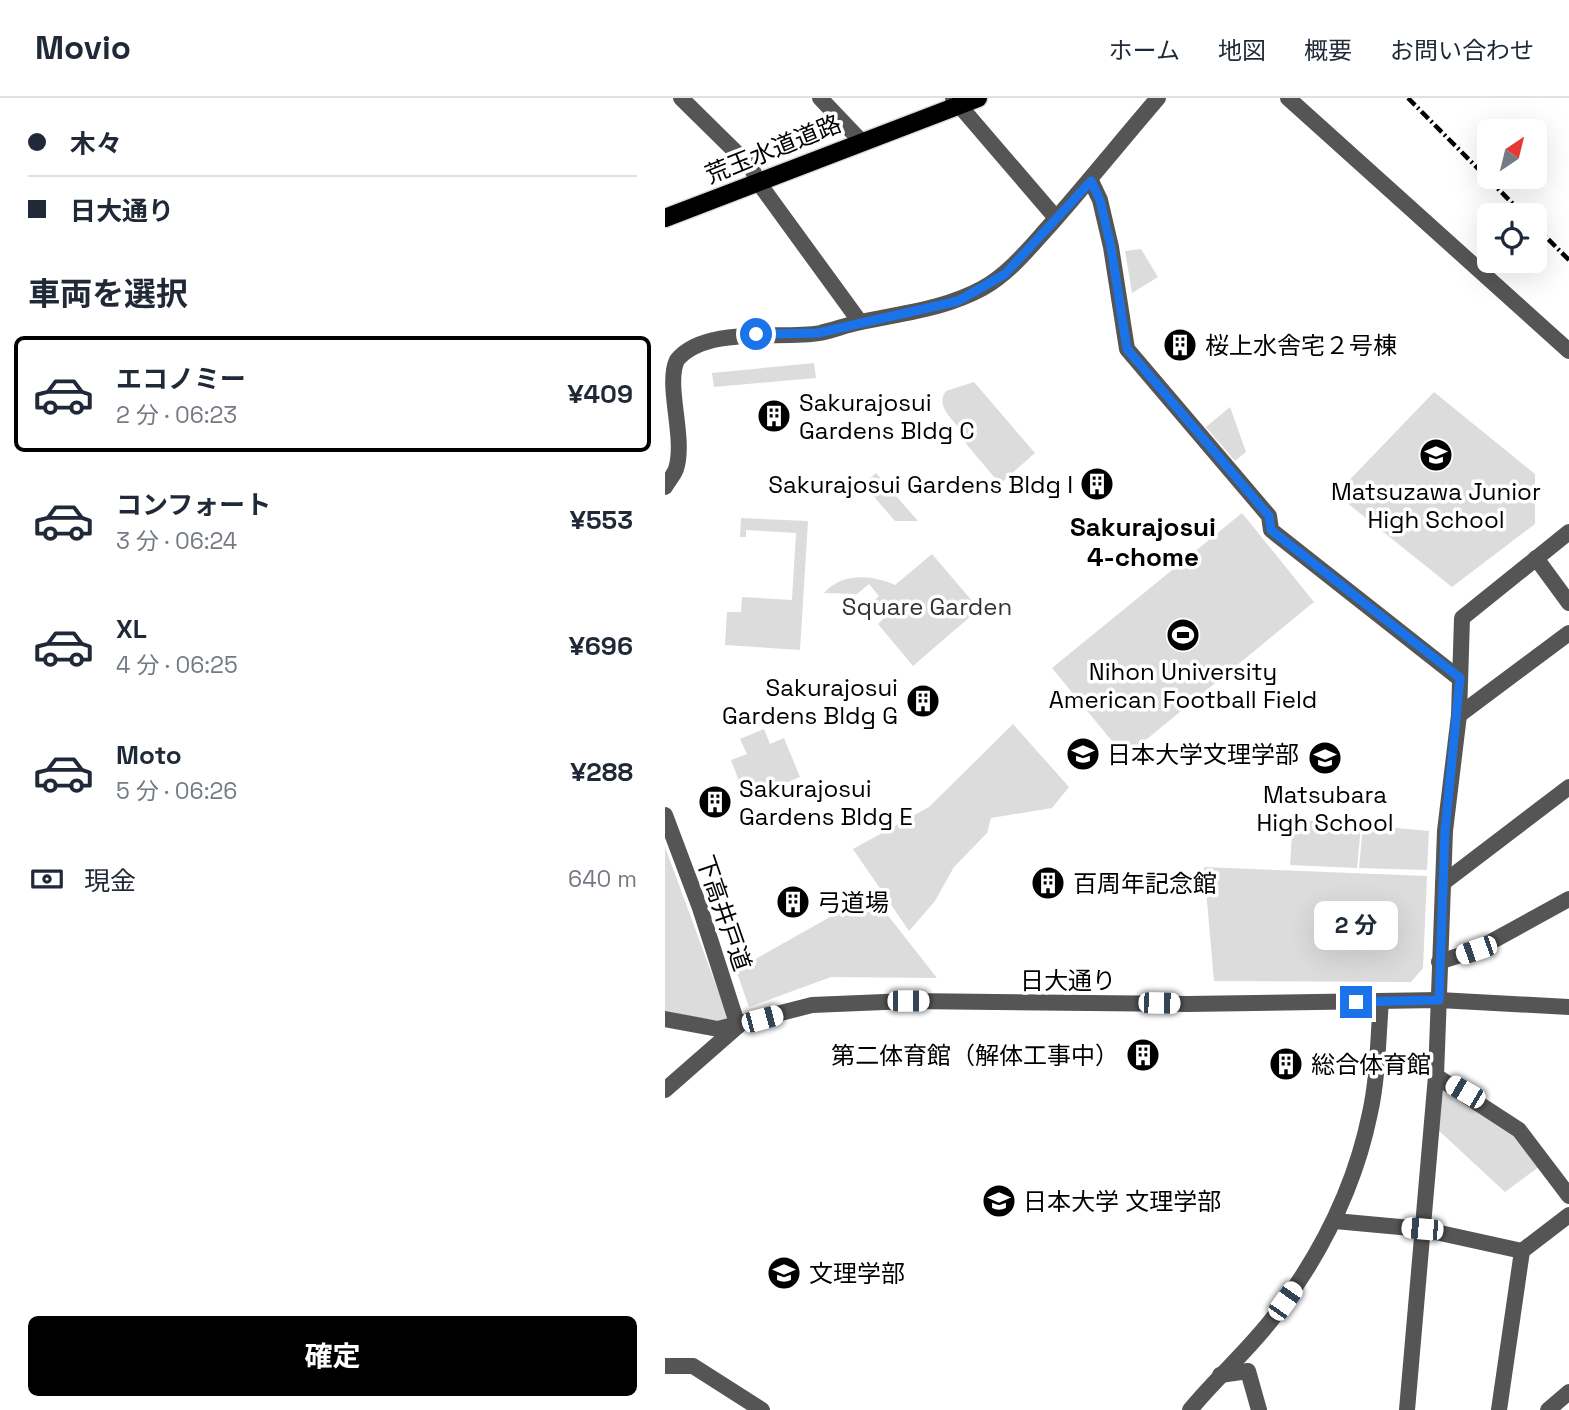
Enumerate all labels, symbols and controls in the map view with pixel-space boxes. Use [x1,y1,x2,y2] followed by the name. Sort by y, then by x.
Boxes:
[35,27,131,69] text: Movio
[1109,35,1180,66] text: ホーム
[1218,35,1266,66] text: 地図
[1304,35,1352,66] text: 概要
[1390,35,1534,66] text: お問い合わせ
[700,108,846,190] street label: 荒玉水道道路
[1477,119,1547,189] north arrow
[1477,119,1547,273] map controls
[70,127,122,161] text: 木々
[70,194,174,228] text: 日大通り
[1477,203,1547,273] button: locate
[28,274,188,314] text: 車両を選択
[740,318,772,350] route start
[1161,326,1199,364] building icon: 桜上水舎宅２号棟
[1205,330,1397,361] place label: 桜上水舎宅２号棟
[116,362,246,396] text: エコノミー
[32,363,95,426] icon: car
[567,377,633,411] text: ¥409
[799,387,975,446] place label: Sakurajosui Gardens Bldg C
[755,397,793,435] building icon: Sakurajosui Gardens Bldg C
[116,400,237,430] text: 2 分 · 06:23
[1417,436,1455,474] school or university icon: Matsuzawa Junior High School
[1078,465,1116,503] building icon: Sakurajosui Gardens Bldg I
[768,469,1073,500] place label: Sakurajosui Gardens Bldg I
[1331,476,1541,535] place label: Matsuzawa Junior High School
[116,488,271,522] text: コンフォート
[32,489,95,552] icon: car
[570,503,633,537] text: ¥553
[1070,510,1216,574] district label: Sakurajosui 4-chome
[116,526,237,556] text: 3 分 · 06:24
[842,591,1012,622] park label: Square Garden
[116,612,147,646] text: XL
[32,615,95,678] icon: car
[1164,616,1202,654] sports icon: Nihon University American Football Field
[569,629,633,663] text: ¥696
[116,650,238,680] text: 4 分 · 06:25
[1049,656,1317,715] place label: Nihon University American Football Field
[722,672,898,731] place label: Sakurajosui Gardens Bldg G
[904,682,942,720] building icon: Sakurajosui Gardens Bldg G
[1064,735,1102,773] school or university icon: 日本大学文理学部
[116,738,182,772] text: Moto
[1107,739,1299,770] place label: 日本大学文理学部
[1306,739,1344,777] school or university icon: Matsubara High School
[32,741,95,804] icon: car
[570,755,633,789] text: ¥288
[739,773,913,832] place label: Sakurajosui Gardens Bldg E
[116,776,237,806] text: 5 分 · 06:26
[1256,779,1394,838] place label: Matsubara High School
[696,783,734,821] building icon: Sakurajosui Gardens Bldg E
[690,851,758,975] street label: 下高井戸道
[28,860,66,898] icon: cash
[84,864,136,898] text: 現金
[568,864,637,894] text: 640 m
[1029,864,1067,902] building icon: 百周年記念館
[1073,868,1217,899] place label: 百周年記念館
[774,883,812,921] building icon: 弓道場
[817,887,889,918] place label: 弓道場
[1314,900,1398,950] callout: 2 分
[1335,910,1377,940] text: 2 分
[1453,933,1500,967] car
[1020,965,1116,996] street label: 日大通り
[1340,986,1372,1018] route end
[888,991,930,1012] car
[1138,992,1181,1014] car
[739,1003,786,1035] car
[1124,1036,1162,1074] building icon: 第二体育館（解体工事中）
[831,1040,1119,1071] place label: 第二体育館（解体工事中）
[1267,1045,1305,1083] building icon: 総合体育館
[1311,1049,1431,1080] place label: 総合体育館
[1442,1072,1489,1112] car
[980,1182,1018,1220] school or university icon: 日本大学 文理学部
[1023,1186,1221,1217] place label: 日本大学 文理学部
[1401,1217,1444,1241] car
[765,1254,803,1292] school or university icon: 文理学部
[809,1258,905,1289] place label: 文理学部
[1265,1278,1306,1324] car
[28,1316,637,1396] button: 確定

